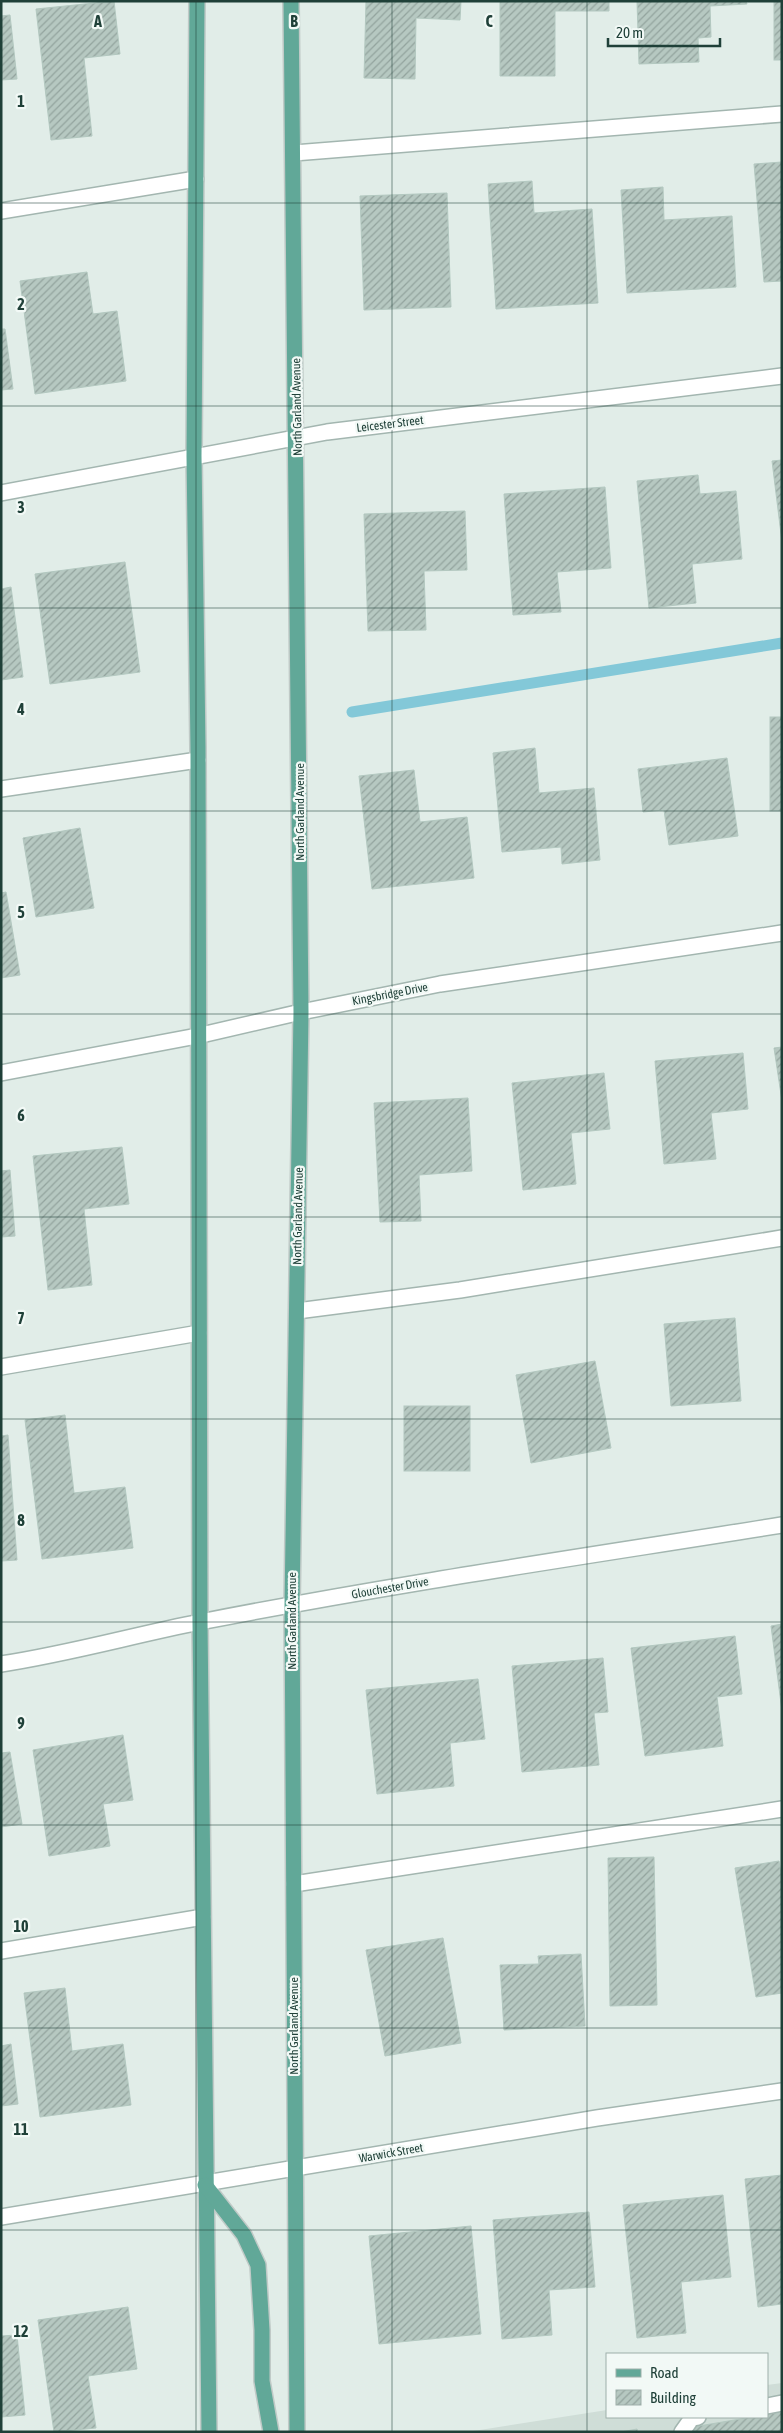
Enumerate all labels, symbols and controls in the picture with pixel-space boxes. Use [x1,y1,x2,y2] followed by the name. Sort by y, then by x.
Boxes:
[93,12,102,30] text: A
[290,12,298,30] text: B
[485,12,493,30] text: C
[608,15,720,47] scale bar
[616,24,643,41] text: 20 m
[17,92,25,110] text: 1
[17,295,25,313] text: 2
[289,358,305,456] street label: North Garland Avenue
[356,413,425,435] street label: Leicester Street
[17,498,25,516] text: 3
[16,700,25,718] text: 4
[293,763,307,861] street label: North Garland Avenue
[17,903,25,921] text: 5
[351,980,429,1008] street label: Kingsbridge Drive
[17,1106,25,1124] text: 6
[290,1167,306,1265] street label: North Garland Avenue
[17,1309,25,1327] text: 7
[17,1511,25,1529] text: 8
[285,1572,299,1670] street label: North Garland Avenue
[350,1574,430,1602] street label: Glouchester Drive
[17,1714,25,1732] text: 9
[13,1917,29,1935] text: 10
[287,1977,301,2075] street label: North Garland Avenue
[13,2120,29,2138] text: 11
[358,2140,425,2166] street label: Warwick Street
[13,2322,29,2340] text: 12
[606,2353,768,2418] legend
[650,2364,679,2381] text: Road
[650,2389,696,2406] text: Building

